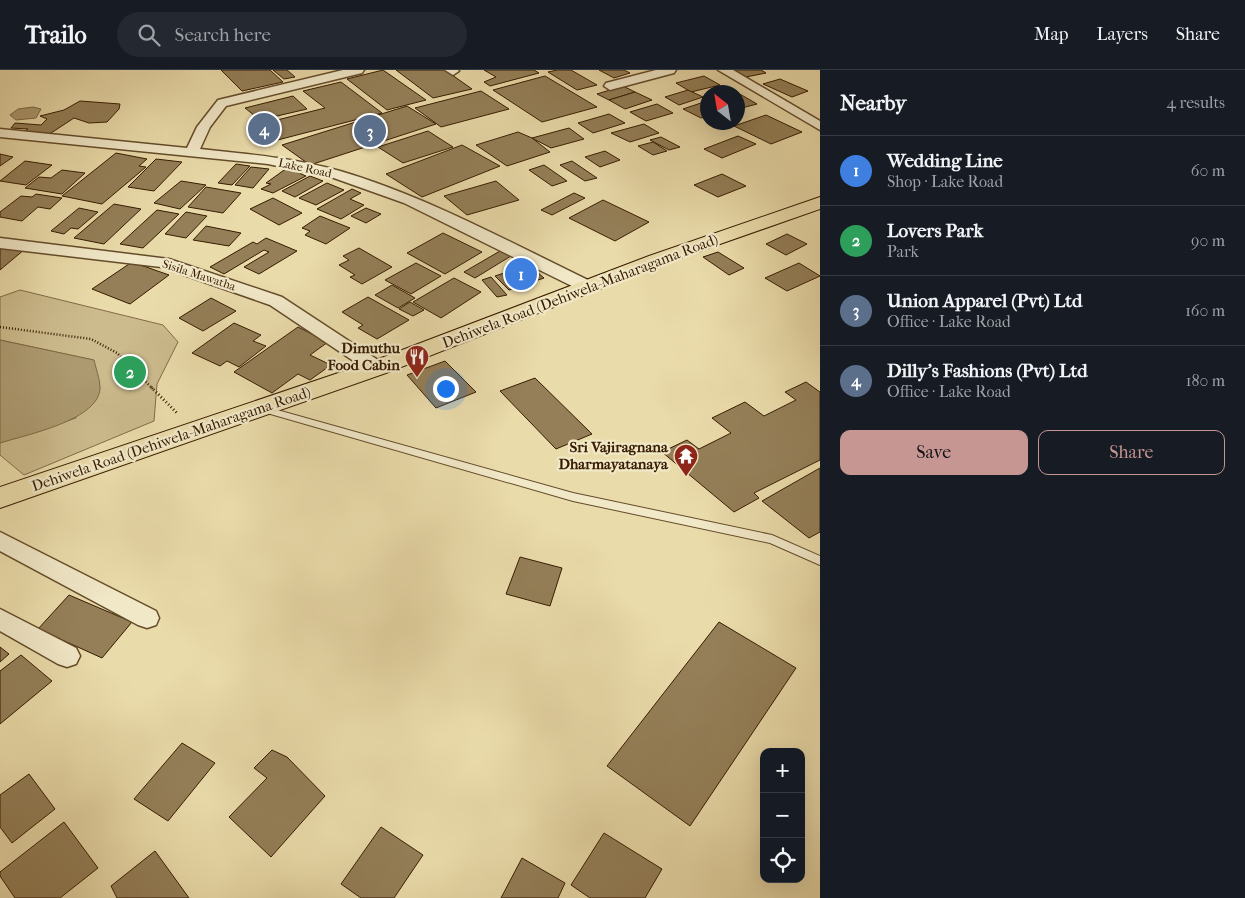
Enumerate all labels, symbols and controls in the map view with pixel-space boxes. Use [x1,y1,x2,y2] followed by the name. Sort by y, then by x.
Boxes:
[117,12,467,57] search box
[25,21,87,49] text: Trailo
[135,21,163,49] icon: search
[175,24,271,46] text: Search here
[1034,24,1068,45] text: Map
[1096,24,1148,45] text: Layers
[1176,24,1220,45] text: Share
[700,85,745,130] north arrow
[840,91,906,115] text: Nearby
[1167,93,1225,112] text: 4 results
[248,110,280,148] pin: 4
[354,112,386,150] pin: 3
[887,150,1003,172] text: Wedding Line
[277,156,333,181] street label: Lake Road
[853,161,859,180] text: 1
[1191,161,1225,180] text: 60 m
[887,172,1003,191] text: Shop · Lake Road
[887,220,983,242] text: Lovers Park
[440,230,720,352] street label: Dehiwela Road (Dehiwela-Maharagama Road)
[852,231,860,250] text: 2
[1191,231,1225,250] text: 90 m
[887,242,919,261] text: Park
[505,255,537,293] pin: 1
[161,257,238,294] street label: Sisila Mawatha
[887,290,1082,312] text: Union Apparel (Pvt) Ltd
[853,301,859,320] text: 3
[1185,301,1225,320] text: 160 m
[887,312,1011,331] text: Office · Lake Road
[326,339,400,374] place label: Dimuthu Food Cabin
[404,344,430,378] restaurant icon: Dimuthu Food Cabin
[114,353,146,391] pin: 2
[887,360,1088,382] text: Dilly's Fashions (Pvt) Ltd
[851,371,861,390] text: 4
[1186,371,1225,390] text: 180 m
[433,376,459,402] your location
[887,382,1011,401] text: Office · Lake Road
[29,383,313,495] street label: Dehiwela Road (Dehiwela-Maharagama Road)
[840,430,1028,475] button: Save
[1038,430,1225,475] button: Share
[558,438,669,473] place label: Sri Vajiragnana Dharmayatanaya
[673,443,699,477] temple icon: Sri Vajiragnana Dharmayatanaya
[760,748,805,883] map controls
[760,748,805,793] button: +
[760,793,805,838] button: −
[760,838,805,883] button: locate

